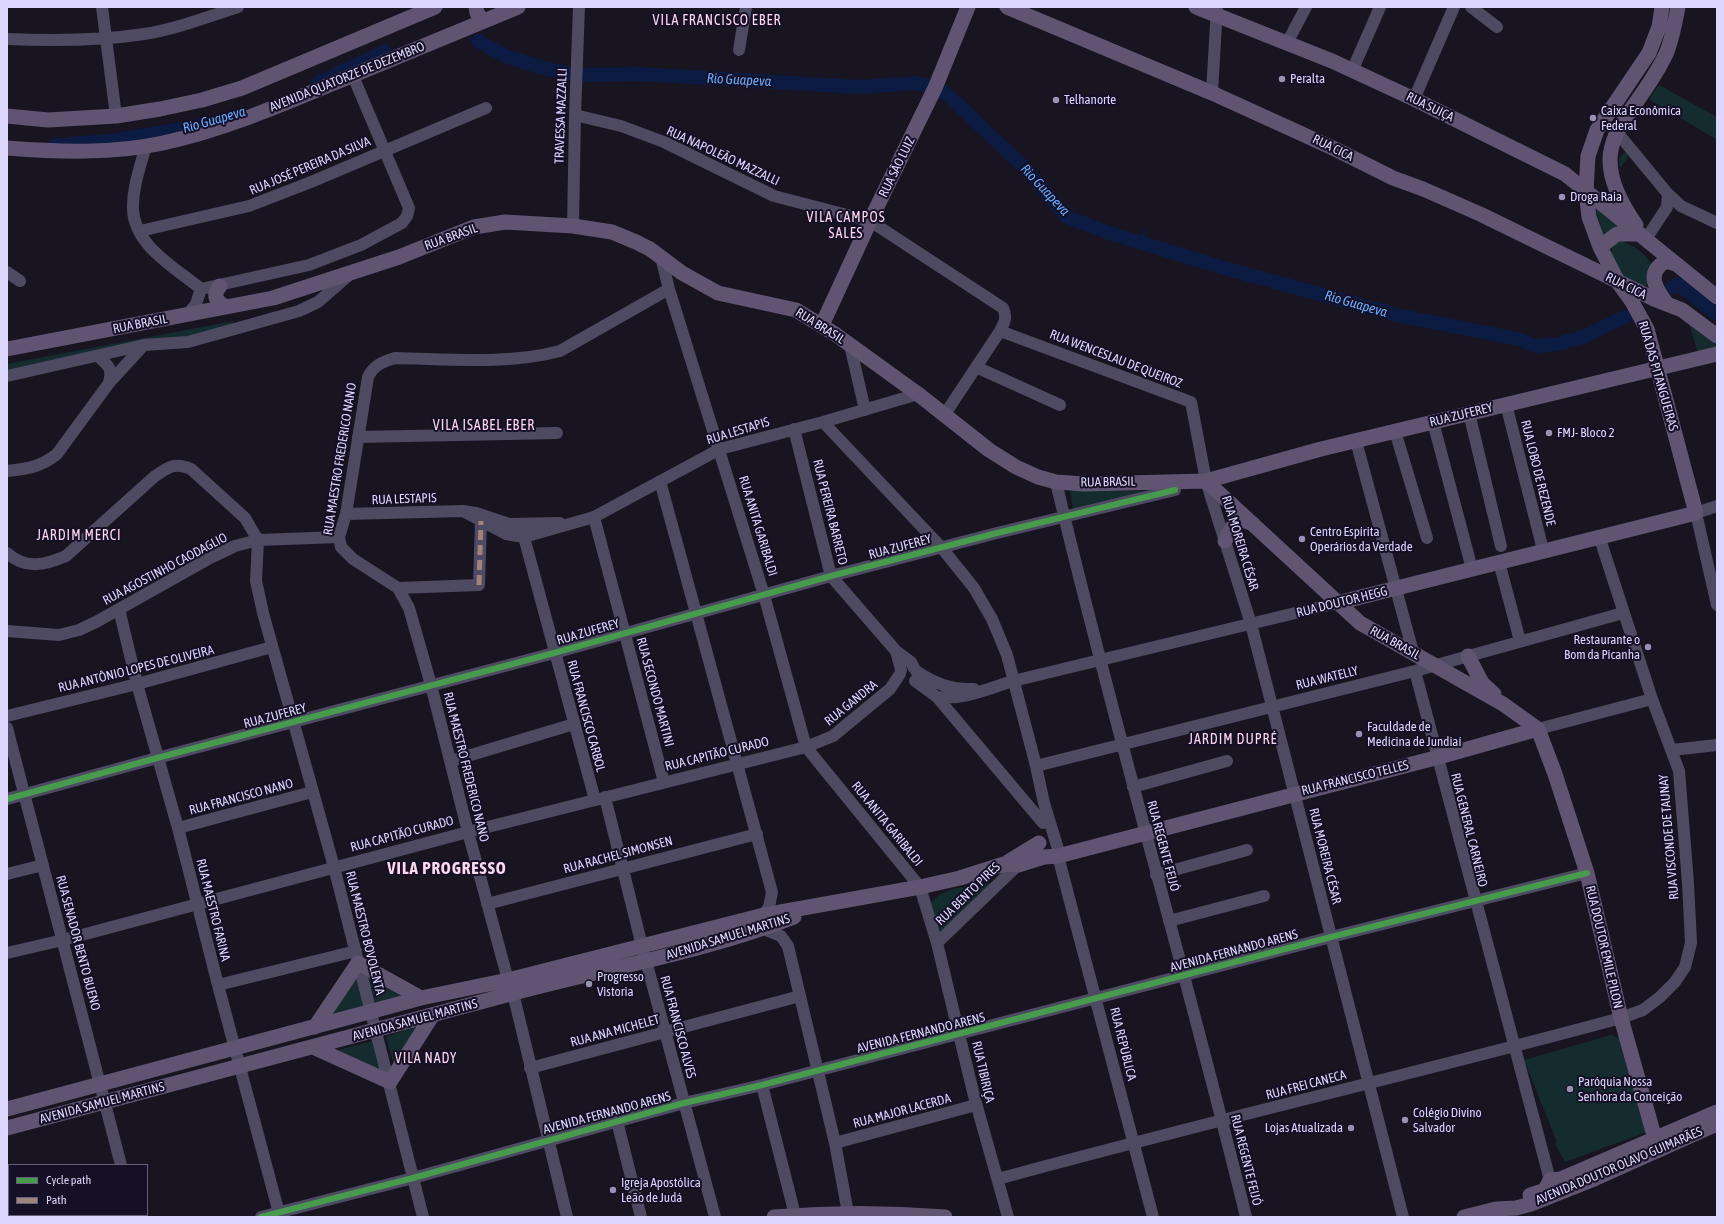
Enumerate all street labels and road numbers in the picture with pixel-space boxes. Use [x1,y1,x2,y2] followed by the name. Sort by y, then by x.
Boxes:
[267,39,427,115] street label: AVENIDA QUATORZE DE DEZEMBRO
[552,68,570,164] street label: TRAVESSA MAZZALLI
[1404,89,1456,125] street label: RUA SUIÇA
[664,123,782,189] street label: RUA NAPOLEÃO MAZZALLI
[1310,131,1356,165] street label: RUA CICA
[247,133,373,199] street label: RUA JOSÉ PEREIRA DA SILVA
[876,134,918,200] street label: RUA SÃO LUIZ
[422,220,480,254] street label: RUA BRASIL
[1603,269,1649,303] street label: RUA CICA
[792,305,848,347] street label: RUA BRASIL
[111,311,169,337] street label: RUA BRASIL
[1635,319,1681,433] street label: RUA DAS PITANGUEIRAS
[1047,326,1185,392] street label: RUA WENCESLAU DE QUEIROZ
[320,382,360,536] street label: RUA MAESTRO FREDERICO NANO
[1428,400,1494,430] street label: RUA ZUFEREY
[705,414,771,448] street label: RUA LESTAPIS
[1517,418,1559,528] street label: RUA LOBO DE REZENDE
[809,458,851,566] street label: RUA PEREIRA BARRETO
[735,474,781,578] street label: RUA ANITA GARIBALDI
[1080,474,1136,490] street label: RUA BRASIL
[371,490,437,508] street label: RUA LESTAPIS
[1218,494,1262,592] street label: RUA MOREIRA CÉSAR
[100,530,230,608] street label: RUA AGOSTINHO CAODAGLIO
[867,531,933,563] street label: RUA ZUFEREY
[1295,583,1389,621] street label: RUA DOUTOR HEGG
[555,616,621,648] street label: RUA ZUFEREY
[1367,623,1423,663] street label: RUA BRASIL
[633,636,677,748] street label: RUA SECONDO MARTINI
[57,642,215,696] street label: RUA ANTÔNIO LOPES DE OLIVEIRA
[564,658,608,774] street label: RUA FRANCISCO CARBOL
[1294,663,1360,693] street label: RUA WATELLY
[821,677,881,729] street label: RUA GANDRA
[440,690,492,844] street label: RUA MAESTRO FREDERICO NANO
[242,700,308,732] street label: RUA ZUFEREY
[663,734,771,774] street label: RUA CAPITÃO CURADO
[1300,757,1410,799] street label: RUA FRANCISCO TELLES
[1447,771,1491,889] street label: RUA GENERAL CARNEIRO
[1656,774,1682,900] street label: RUA VISCONDE DE TAUNAY
[187,776,295,818] street label: RUA FRANCISCO NANO
[848,779,926,869] street label: RUA ANITA GARIBALDI
[1143,799,1183,893] street label: RUA REGENTE FEIJÓ
[1306,806,1344,906] street label: RUA MOREIRA CÉSAR
[349,813,455,855] street label: RUA CAPITÃO CURADO
[562,833,674,877] street label: RUA RACHEL SIMONSEN
[193,857,233,963] street label: RUA MAESTRO FARINA
[932,859,1004,929] street label: RUA BENTO PIRES
[342,869,388,997] street label: RUA MAESTRO BOVOLENTA
[52,874,104,1012] street label: RUA SENADOR BENTO BUENO
[1582,884,1626,1010] street label: RUA DOUTOR EMILE PILON
[664,911,792,963] street label: AVENIDA SAMUEL MARTINS
[1168,926,1300,976] street label: AVENIDA FERNANDO ARENS
[657,974,699,1080] street label: RUA FRANCISCO ALVES
[351,996,479,1044] street label: AVENIDA SAMUEL MARTINS
[1106,1006,1140,1082] street label: RUA REPÚBLICA
[855,1010,987,1056] street label: AVENIDA FERNANDO ARENS
[569,1012,661,1050] street label: RUA ANA MICHELET
[968,1040,998,1104] street label: RUA TIBIRIÇA
[1264,1067,1348,1103] street label: RUA FREI CANECA
[38,1079,166,1127] street label: AVENIDA SAMUEL MARTINS
[541,1088,673,1138] street label: AVENIDA FERNANDO ARENS
[852,1090,952,1132] street label: RUA MAJOR LACERDA
[1227,1113,1265,1207] street label: RUA REGENTE FEIJÓ
[1533,1124,1705,1208] street label: AVENIDA DOUTOR OLAVO GUIMARÃES

